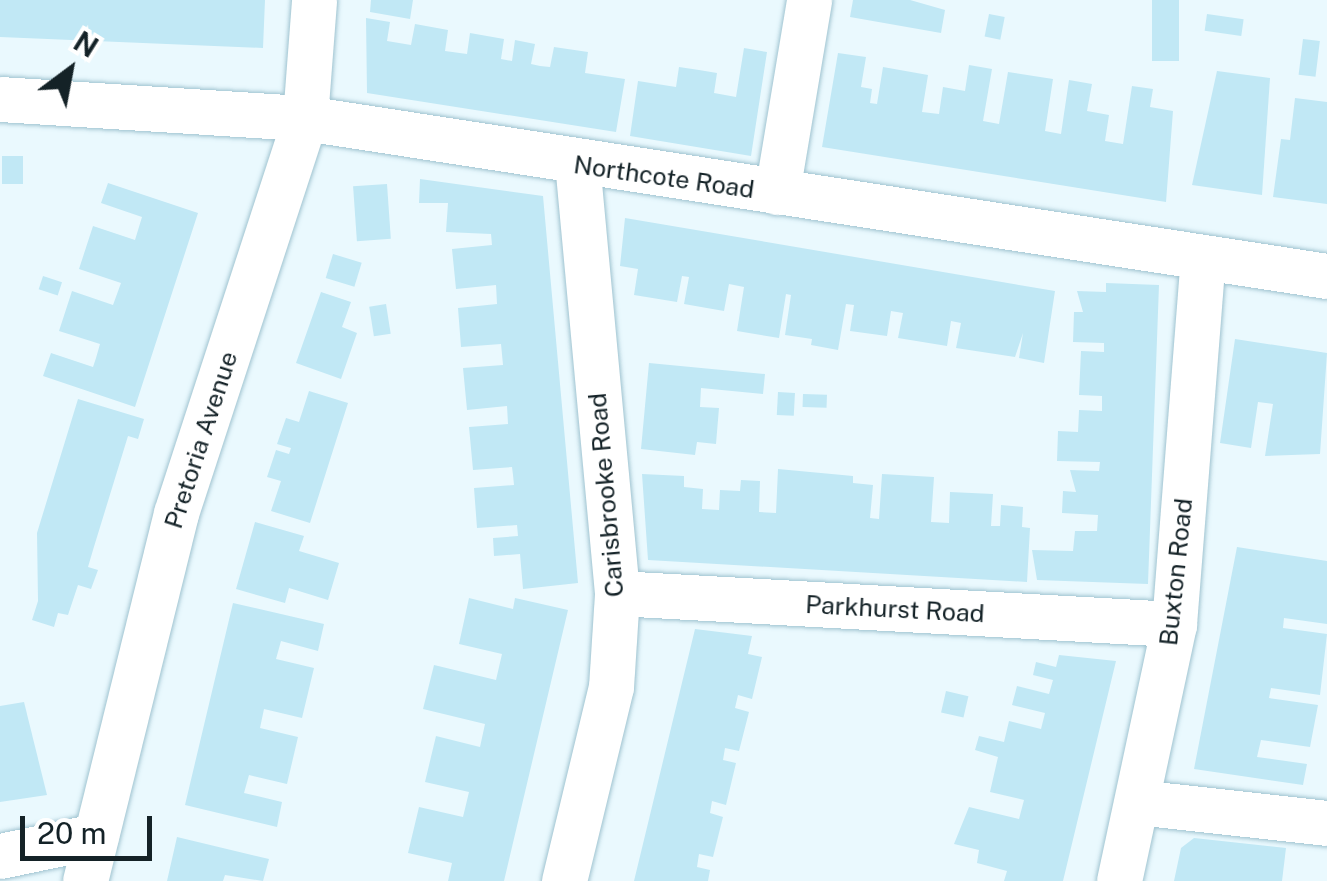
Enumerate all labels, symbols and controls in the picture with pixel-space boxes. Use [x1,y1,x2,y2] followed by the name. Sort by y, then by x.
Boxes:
[20,20,120,120] north arrow
[68,24,104,64] text: N
[572,149,756,205] street label: Northcote Road
[158,348,244,532] street label: Pretoria Avenue
[582,392,630,598] street label: Carisbrooke Road
[1153,497,1199,647] street label: Buxton Road
[805,589,985,629] street label: Parkhurst Road
[25,796,158,858] scale bar
[37,815,106,851] text: 20 m

